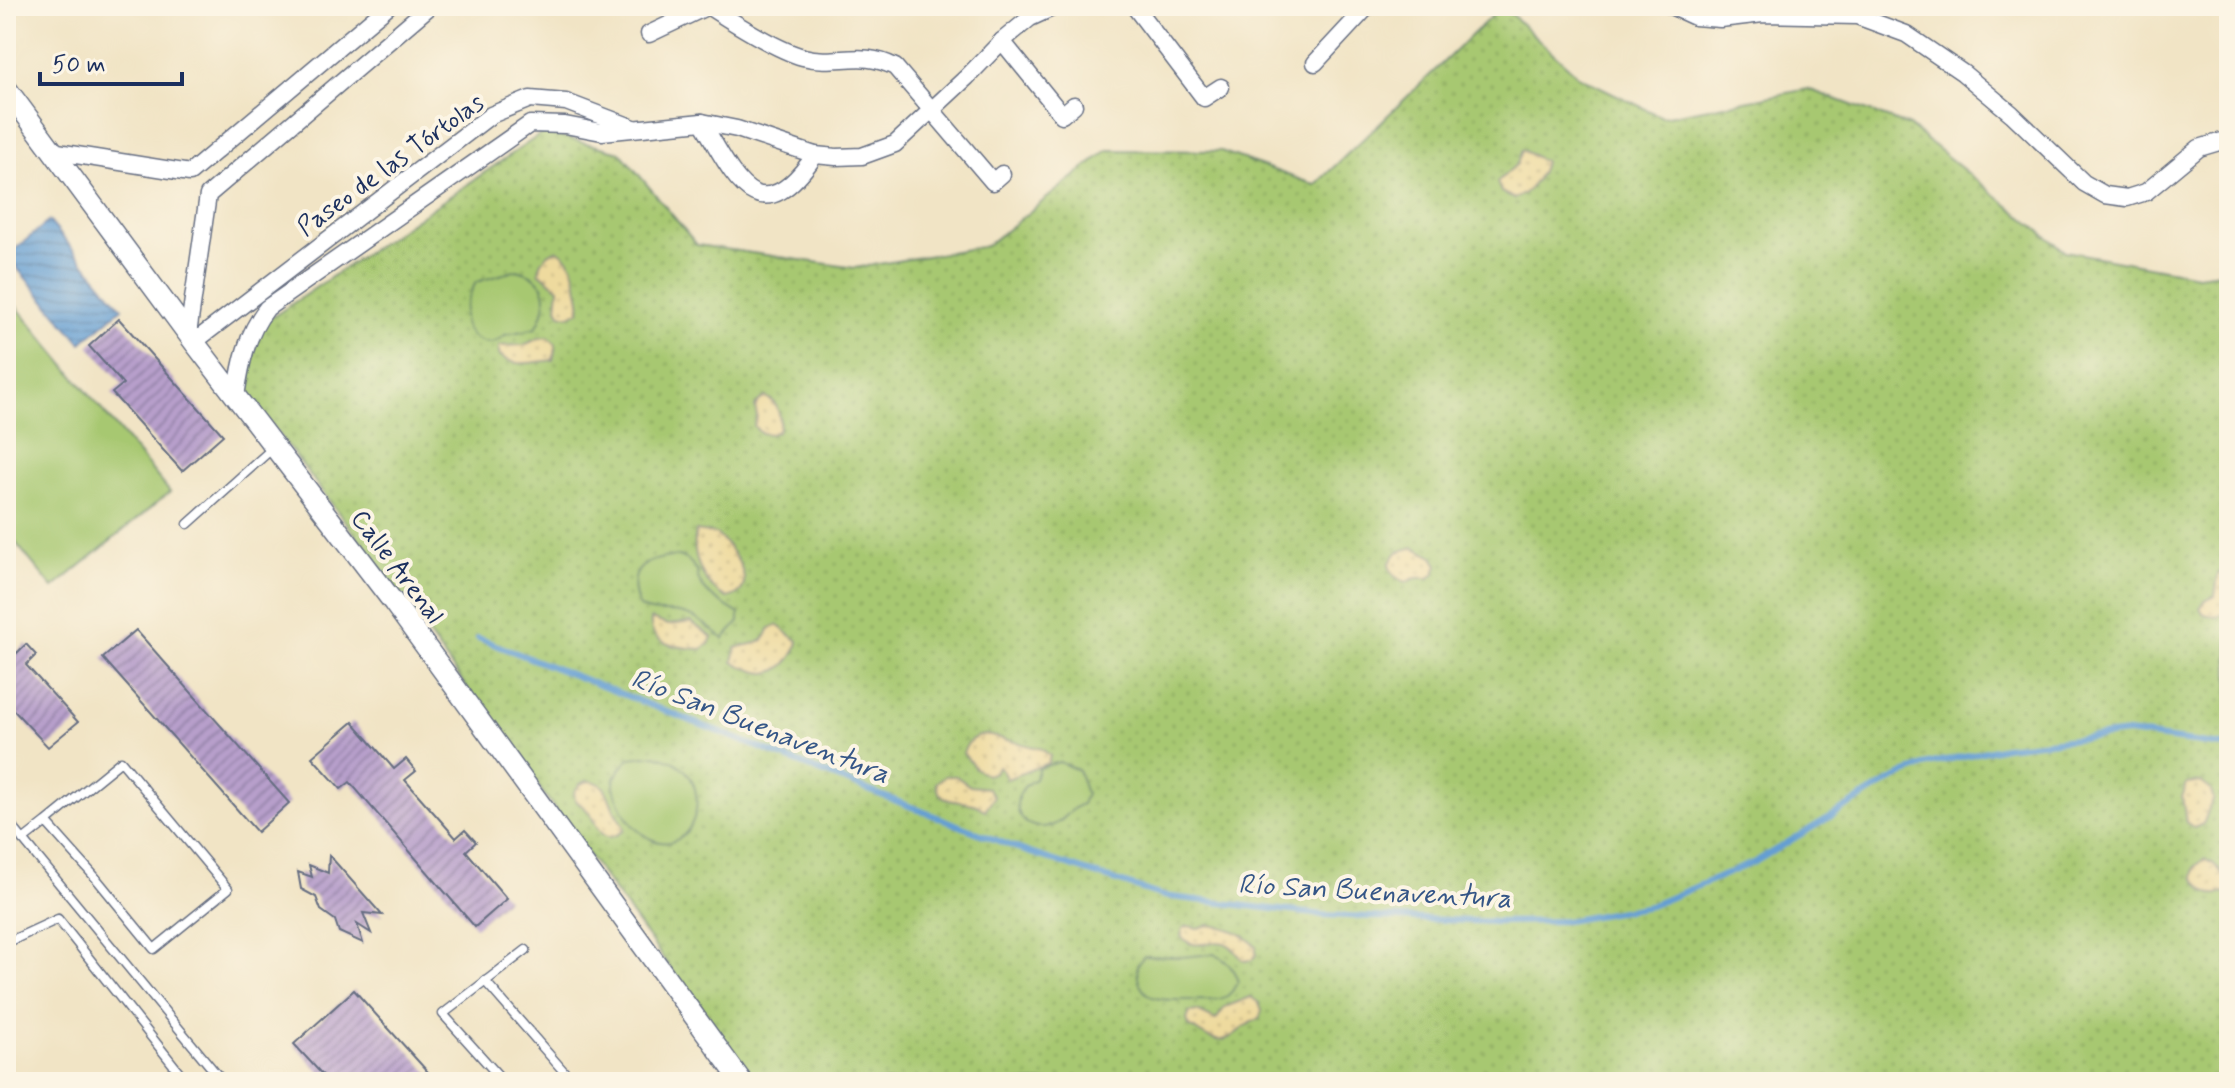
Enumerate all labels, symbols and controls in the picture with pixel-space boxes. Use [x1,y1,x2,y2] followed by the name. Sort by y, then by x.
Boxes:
[40,36,182,86] scale bar
[52,50,106,81] text: 50 m
[291,86,491,245] street label: Paseo de las Tórtolas
[342,503,450,631] street label: Calle Arenal
[626,661,895,794] water label: Río San Buenaventura
[1237,867,1513,918] water label: Río San Buenaventura

